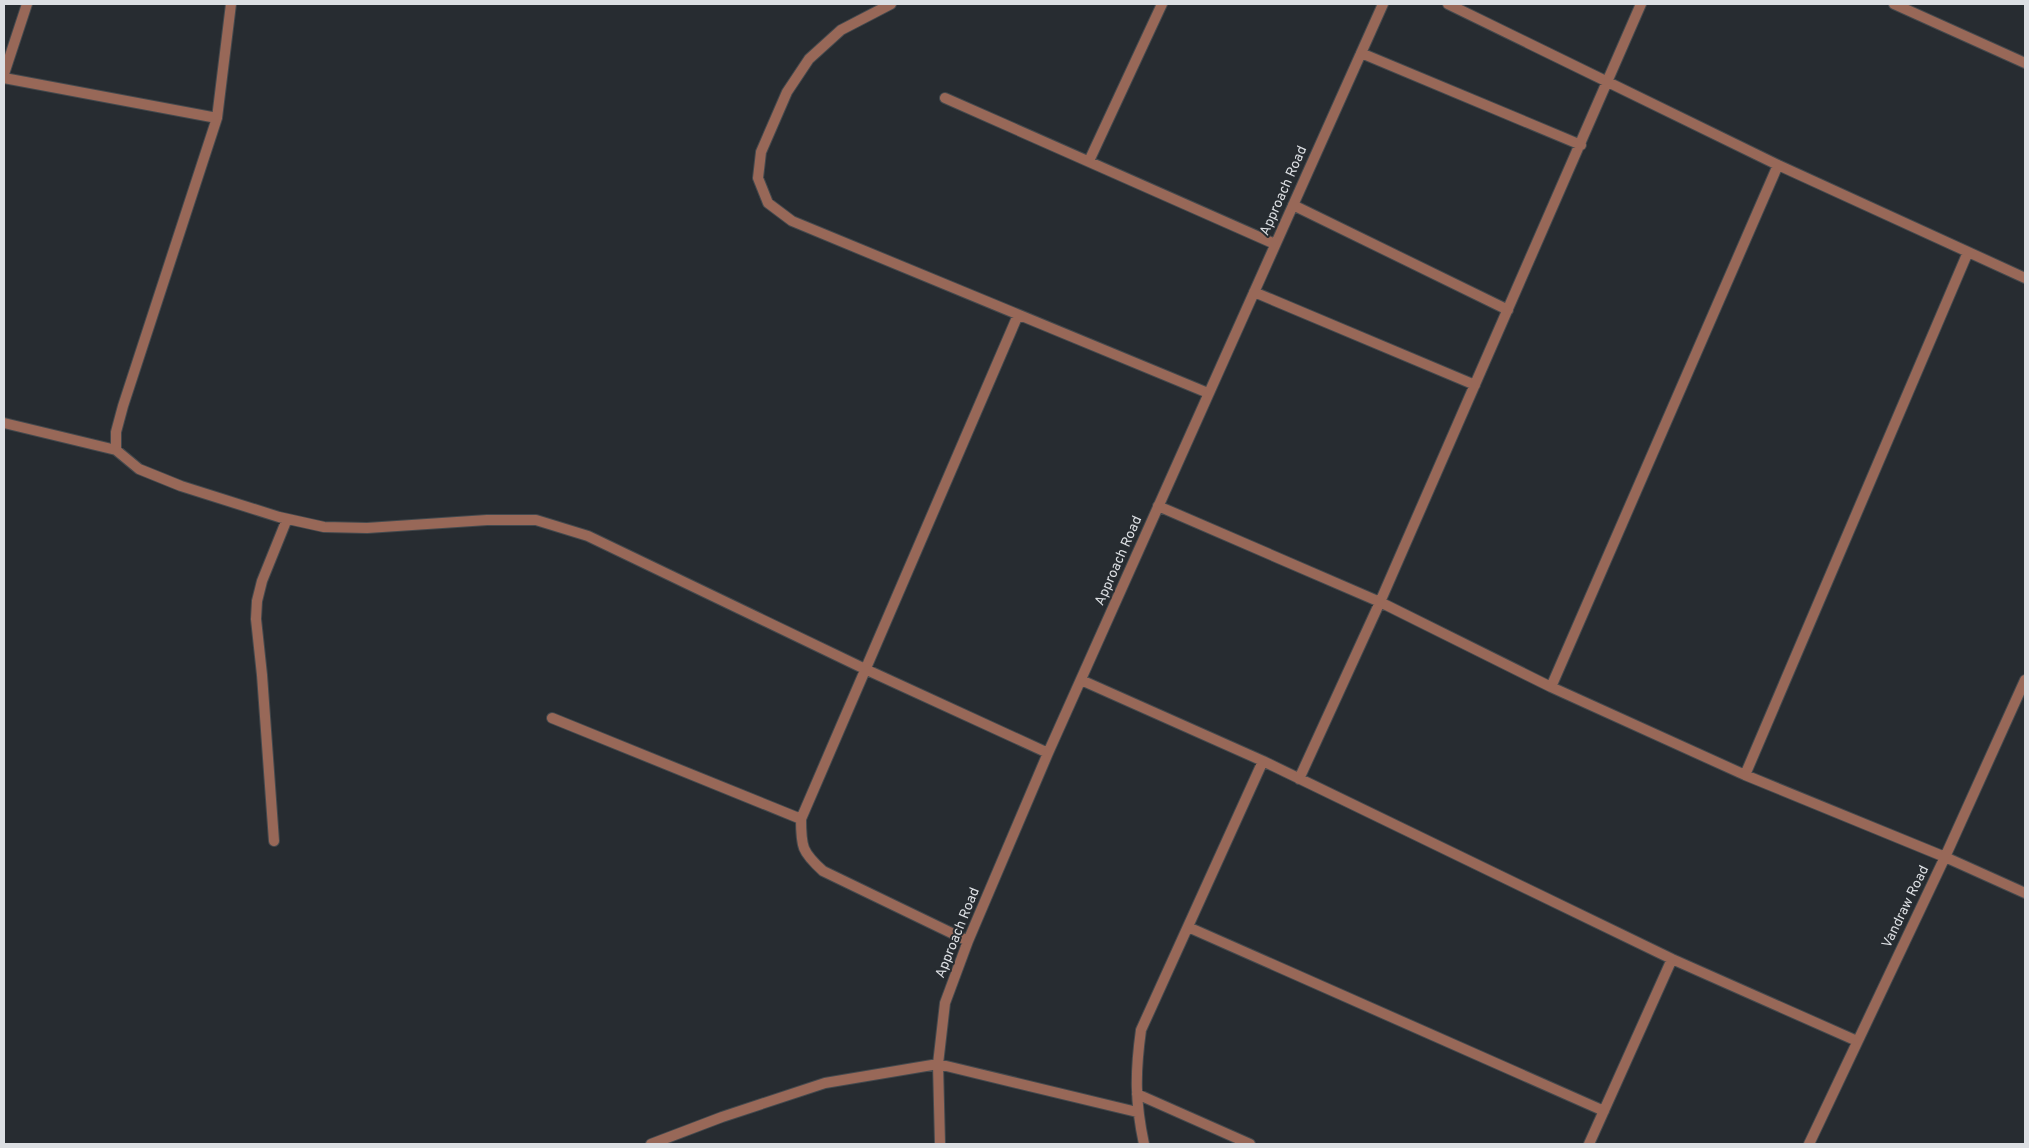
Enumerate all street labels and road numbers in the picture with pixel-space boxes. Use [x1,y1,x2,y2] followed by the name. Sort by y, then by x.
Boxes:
[1257,143,1311,239] street label: Approach Road
[1092,513,1146,609] street label: Approach Road
[1879,863,1933,951] street label: Vandraw Road
[932,885,984,981] street label: Approach Road

